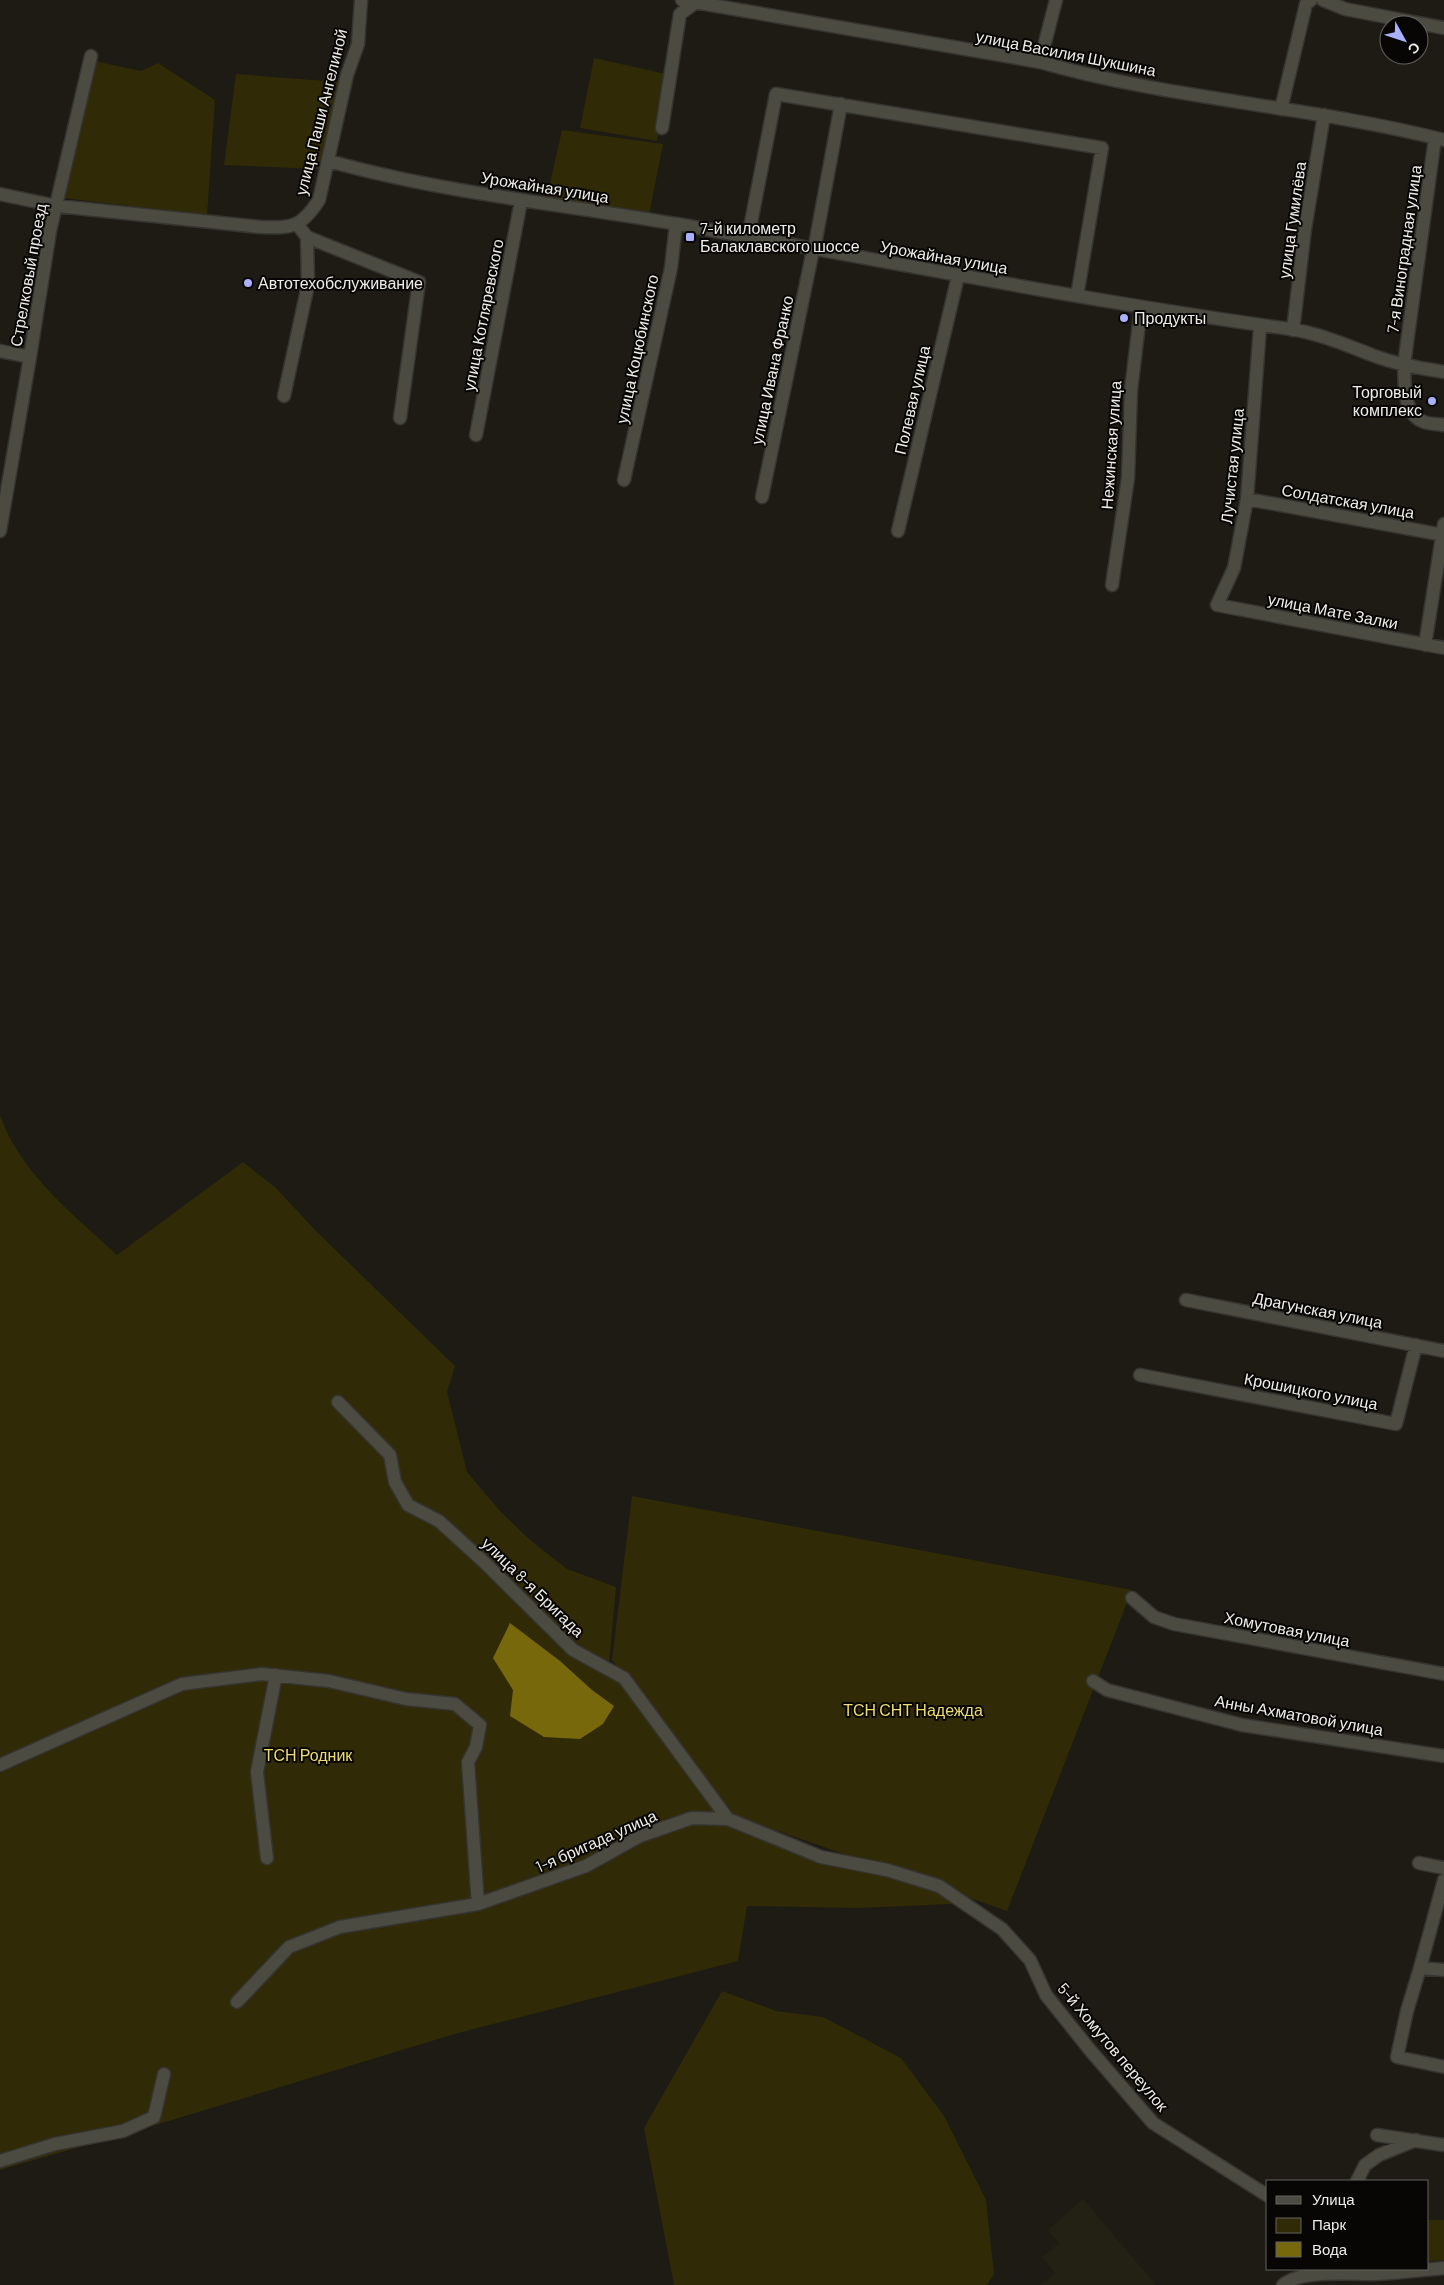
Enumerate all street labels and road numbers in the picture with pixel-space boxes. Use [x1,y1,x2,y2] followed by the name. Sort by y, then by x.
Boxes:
[974,26,1158,79] street label: улица Василия Шукшина
[291,27,350,197] street label: улица Паши Ангелиной
[1274,160,1309,280] street label: улица Гумилёва
[1382,164,1425,334] street label: 7-я Виноградная улица
[480,167,610,206] street label: Урожайная улица
[6,201,50,348] street label: Стрелковый проезд
[879,236,1009,277] street label: Урожайная улица
[458,237,507,393] street label: улица Котляревского
[611,273,662,425] street label: улица Коцюбинского
[746,294,797,446] street label: улица Ивана Франко
[890,343,933,456] street label: Полевая улица
[1097,380,1124,510] street label: Нежинская улица
[1216,407,1247,525] street label: Лучистая улица
[1280,479,1416,522] street label: Солдатская улица
[1266,589,1400,632] street label: улица Мате Залки
[1252,1288,1385,1331] street label: Драгунская улица
[1243,1368,1380,1413] street label: Крошицкого улица
[478,1533,588,1640] street label: улица 8-я Бригада
[1223,1607,1352,1650] street label: Хомутовая улица
[1213,1690,1385,1739] street label: Анны Ахматовой улица
[532,1805,659,1876] street label: 1-я бригада улица
[1054,1979,1173,2115] street label: 5-й Хомутов переулок

